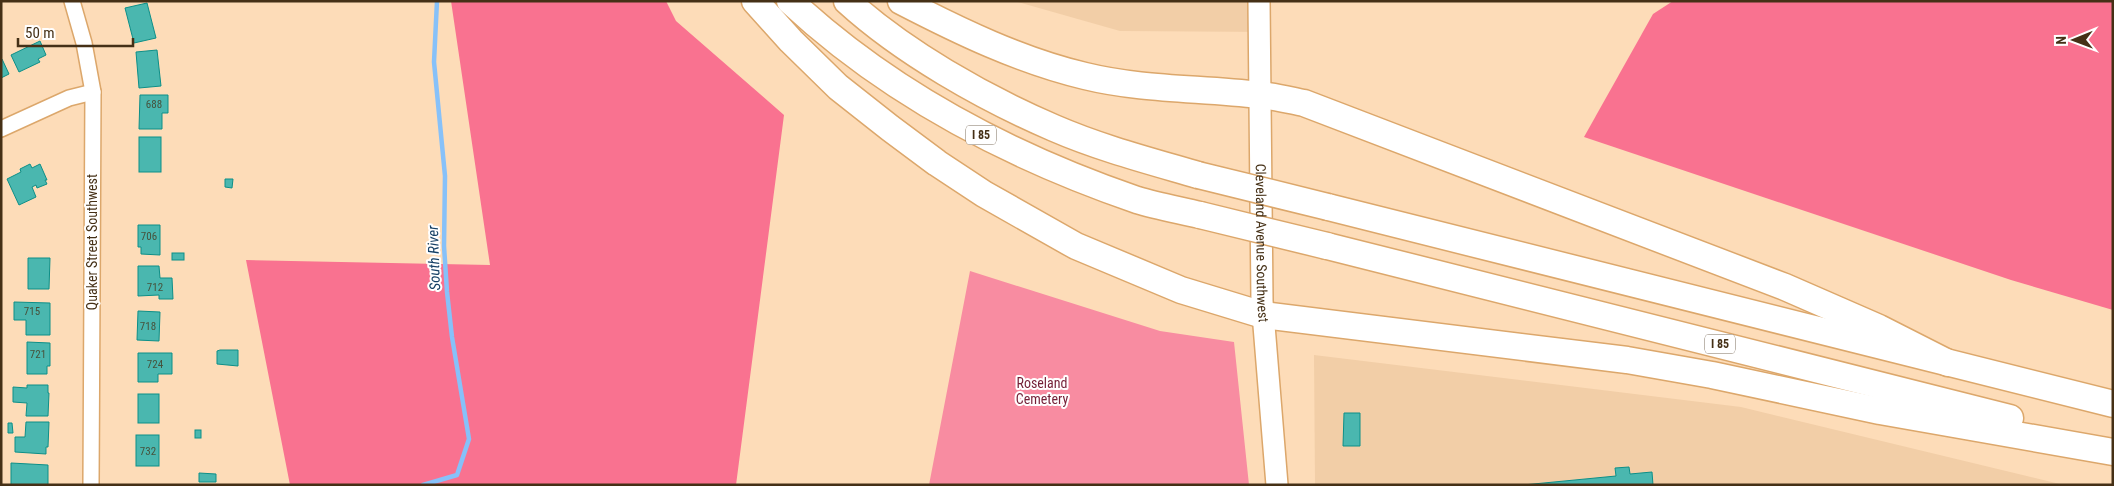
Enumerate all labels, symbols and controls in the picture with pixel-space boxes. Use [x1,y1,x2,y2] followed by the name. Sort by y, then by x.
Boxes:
[18,15,132,47] scale bar
[2049,15,2099,65] north arrow
[25,24,55,42] text: 50 m
[2053,36,2069,45] text: N
[146,98,162,111] house number: 688
[966,126,996,144] road number: I 85
[1253,164,1272,323] street label: Cleveland Avenue Southwest
[84,174,100,310] street label: Quaker Street Southwest
[424,225,444,291] water label: South River
[141,230,157,243] house number: 706
[147,281,163,294] house number: 712
[24,305,40,318] house number: 715
[140,320,156,333] house number: 718
[1705,334,1735,354] road number: I 85
[30,348,46,361] house number: 721
[147,358,164,371] house number: 724
[1016,375,1068,407] park label: Roseland Cemetery
[140,445,156,458] house number: 732

